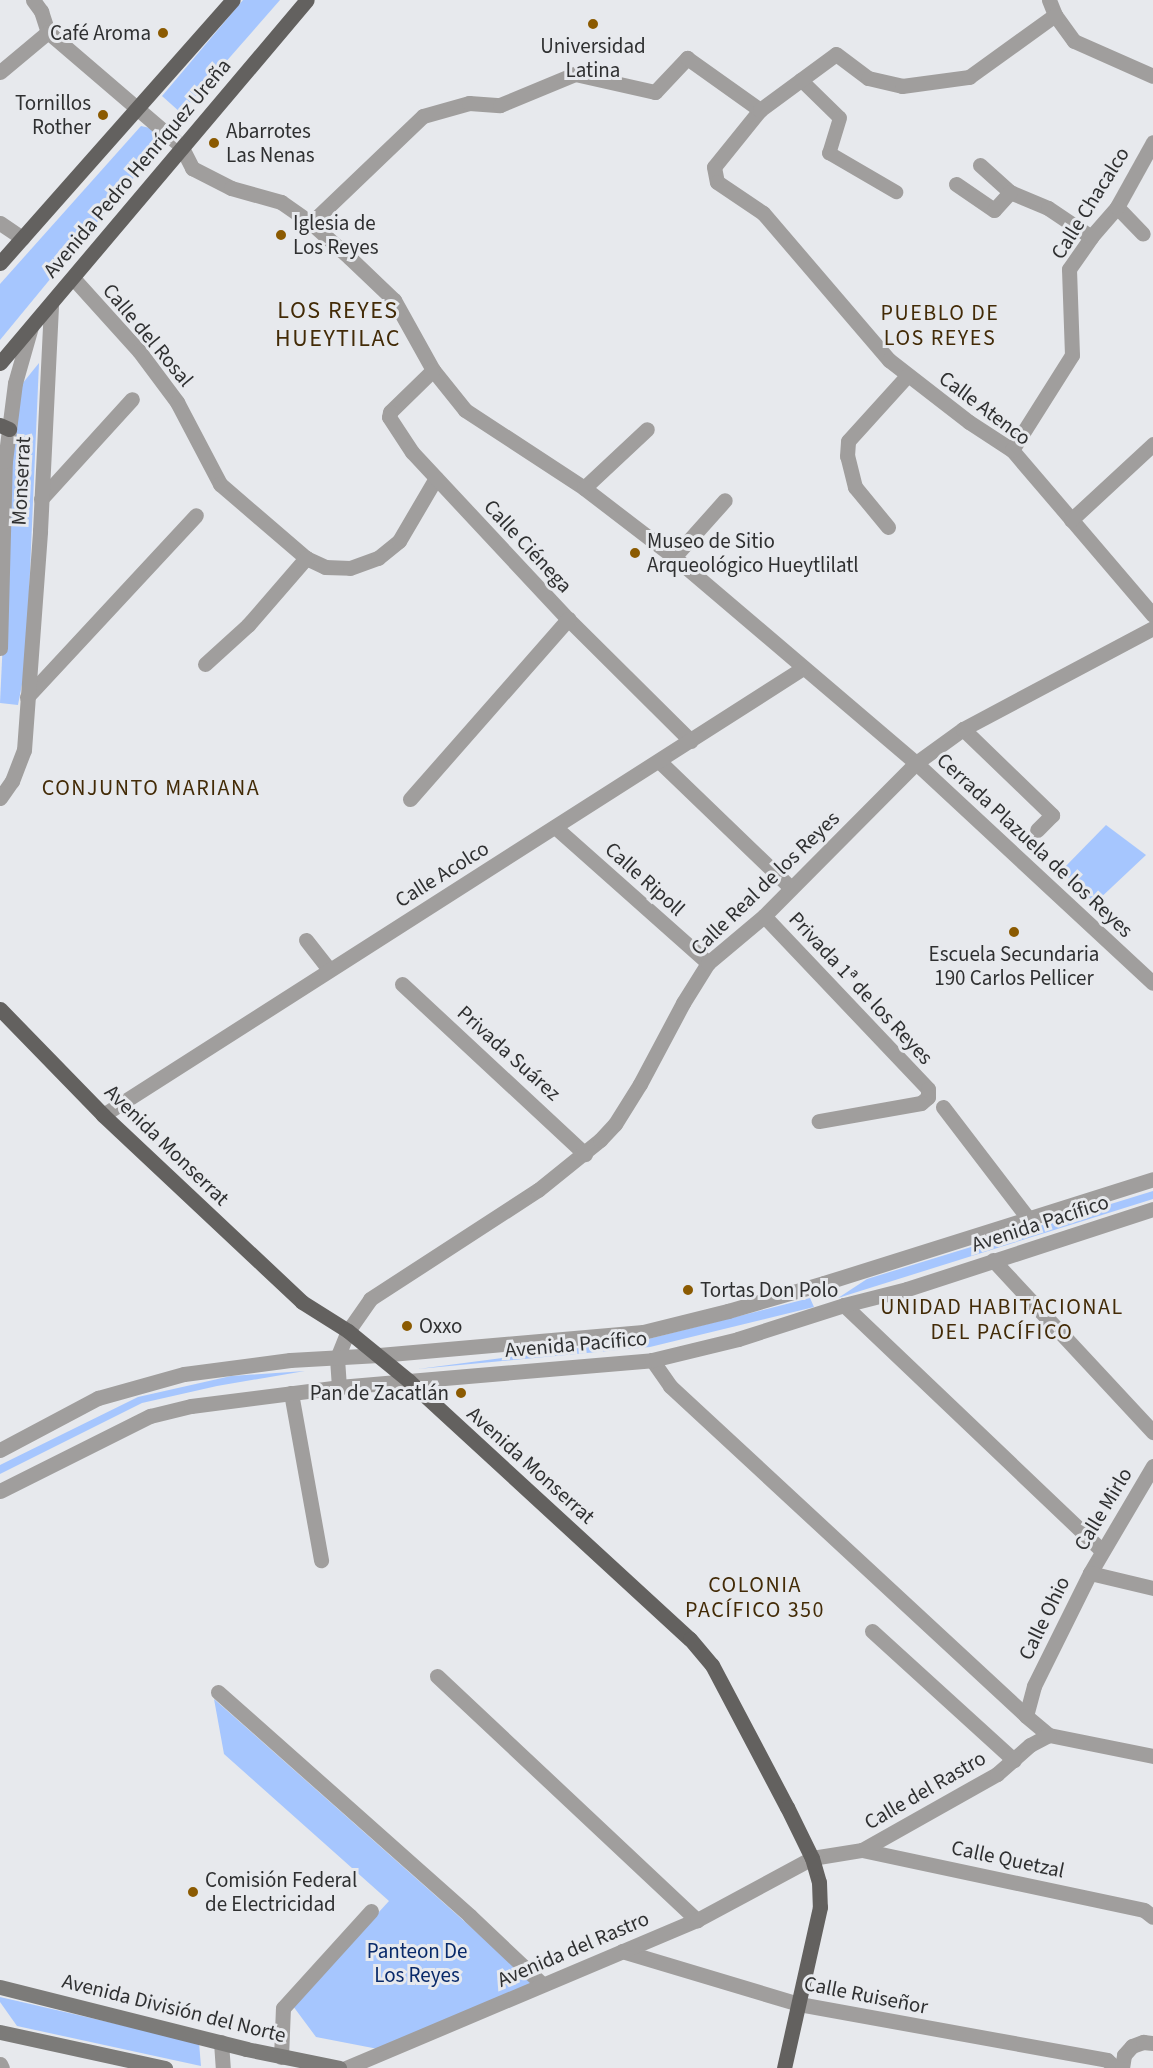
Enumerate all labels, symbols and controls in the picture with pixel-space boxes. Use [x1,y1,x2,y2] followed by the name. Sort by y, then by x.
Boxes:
[586,17,600,31] marker: Universidad Latina
[50,20,151,46] place label: Café Aroma
[156,26,170,40] marker: Café Aroma
[540,33,646,83] place label: Universidad Latina
[38,53,236,283] street label: Avenida Pedro Henríquez Ureña
[15,90,91,140] place label: Tornillos Rother
[96,108,110,122] marker: Tornillos Rother
[226,118,315,168] place label: Abarrotes Las Nenas
[207,136,221,150] marker: Abarrotes Las Nenas
[1045,142,1135,264] street label: Calle Chacalco
[293,210,379,260] place label: Iglesia de Los Reyes
[274,228,288,242] marker: Iglesia de Los Reyes
[97,278,199,392] street label: Calle del Rosal
[275,297,401,353] district label: LOS REYES HUEYTILAC
[881,300,999,352] district label: PUEBLO DE LOS REYES
[934,365,1036,451] street label: Calle Atenco
[6,436,36,526] street label: Monserrat
[479,494,577,598] street label: Calle Ciénega
[647,528,859,578] place label: Museo de Sitio Arqueológico Hueytlilatl
[628,546,642,560] marker: Museo de Sitio Arqueológico Hueytlilatl
[932,747,1138,943] street label: Cerrada Plazuela de los Reyes
[42,776,260,802] district label: CONJUNTO MARIANA
[685,805,845,961] street label: Calle Real de los Reyes
[391,835,493,913] street label: Calle Acolco
[600,837,690,921] street label: Calle Ripoll
[784,906,938,1070] street label: Privada 1ª de los Reyes
[1007,925,1021,939] marker: Escuela Secundaria 190 Carlos Pellicer
[929,941,1099,991] place label: Escuela Secundaria 190 Carlos Pellicer
[452,1000,566,1106] street label: Privada Suárez
[100,1079,234,1211] street label: Avenida Monserrat
[968,1189,1112,1257] street label: Avenida Pacífico
[700,1277,838,1303] place label: Tortas Don Polo
[681,1283,695,1297] marker: Tortas Don Polo
[880,1294,1124,1346] district label: UNIDAD HABITACIONAL DEL PACÍFICO
[419,1313,462,1339] place label: Oxxo
[400,1319,414,1333] marker: Oxxo
[504,1325,648,1363] street label: Avenida Pacífico
[310,1380,449,1406] place label: Pan de Zacatlán
[454,1386,468,1400] marker: Pan de Zacatlán
[462,1401,600,1529] street label: Avenida Monserrat
[1068,1463,1138,1555] street label: Calle Mirlo
[685,1572,825,1624] district label: COLONIA PACÍFICO 350
[1013,1572,1075,1664] street label: Calle Ohio
[860,1745,990,1835] street label: Calle del Rastro
[949,1835,1067,1883] street label: Calle Quetzal
[205,1867,357,1917] place label: Comisión Federal de Electricidad
[186,1885,200,1899] marker: Comisión Federal de Electricidad
[493,1906,653,1992] street label: Avenida del Rastro
[367,1938,467,1988] park label: Panteon De Los Reyes
[60,1968,288,2048] street label: Avenida División del Norte
[802,1971,930,2019] street label: Calle Ruiseñor

